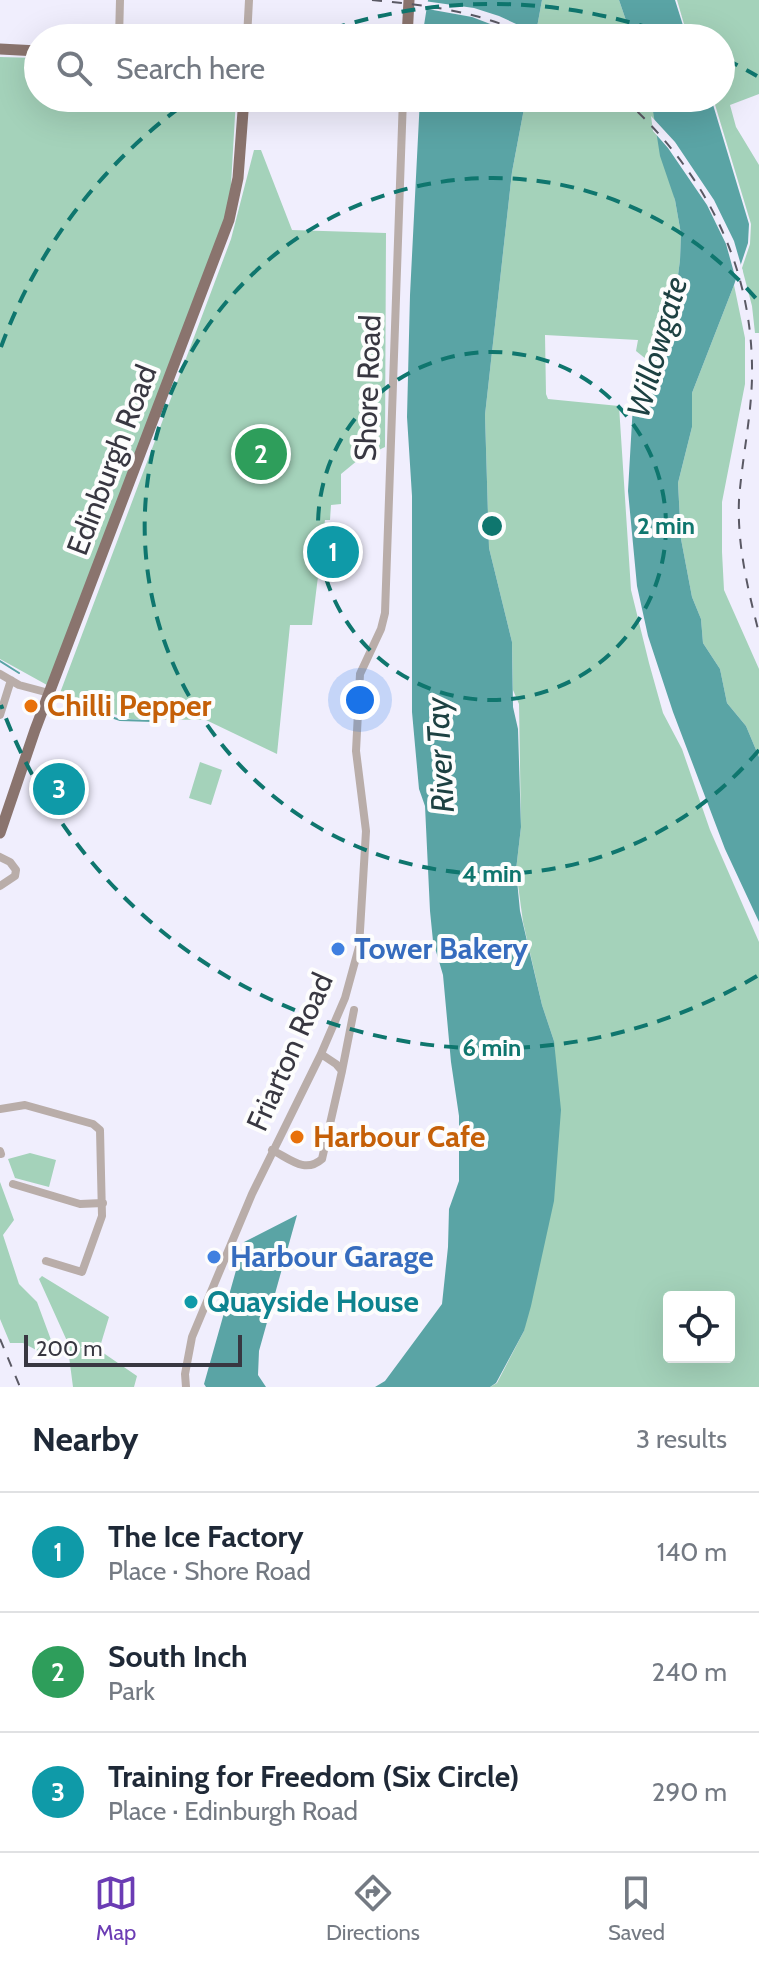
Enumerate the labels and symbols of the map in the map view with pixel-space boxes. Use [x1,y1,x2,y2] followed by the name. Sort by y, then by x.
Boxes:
[618,272,695,422] water label: Willowgate
[346,314,389,462] street label: Shore Road
[58,360,165,560] street label: Edinburgh Road
[235,424,287,484] pin: 2
[637,511,695,540] text: 2 min
[478,512,506,540] centre of rings
[307,522,359,582] pin: 1
[340,680,380,720] your location
[47,687,211,724] place label: Chilli Pepper
[417,695,462,814] water label: River Tay
[22,697,40,715] marker: Chilli Pepper
[33,759,85,819] pin: 3
[462,859,522,888] text: 4 min
[354,930,529,967] place label: Tower Bakery
[329,940,347,958] marker: Tower Bakery
[238,967,341,1137] street label: Friarton Road
[463,1033,521,1062] text: 6 min
[313,1118,485,1155] place label: Harbour Cafe
[288,1128,306,1146] marker: Harbour Cafe
[230,1238,434,1275] place label: Harbour Garage
[205,1248,223,1266] marker: Harbour Garage
[207,1283,419,1320] place label: Quayside House
[182,1293,200,1311] marker: Quayside House
[24,1331,242,1367] scale bar

